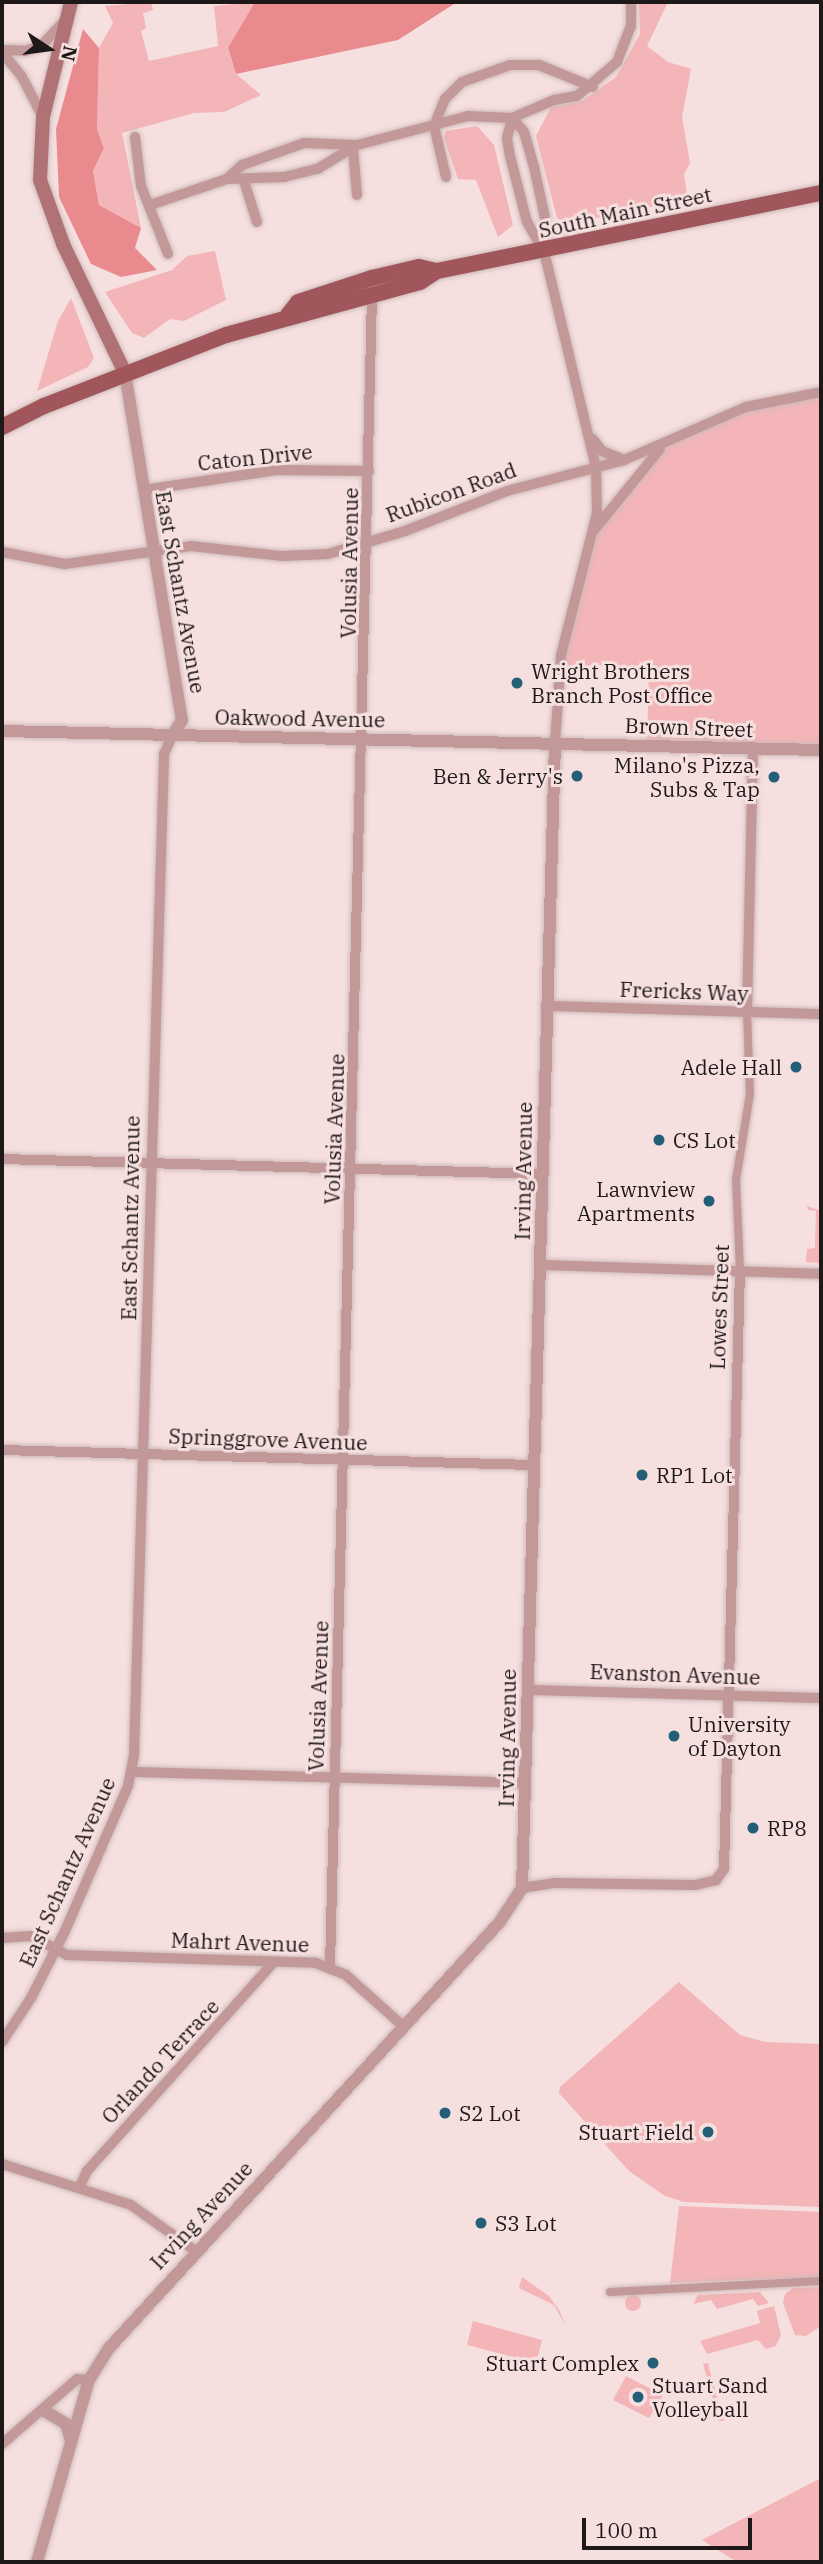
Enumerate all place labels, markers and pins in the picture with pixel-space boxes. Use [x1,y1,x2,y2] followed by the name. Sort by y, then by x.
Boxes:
[531,658,712,708] place label: Wright Brothers Branch Post Office
[509,675,525,691] marker: Wright Brothers Branch Post Office
[614,752,760,802] place label: Milano's Pizza, Subs & Tap
[433,763,563,789] place label: Ben & Jerry's
[569,768,585,784] marker: Ben & Jerry's
[766,769,782,785] marker: Milano's Pizza, Subs & Tap
[681,1054,782,1080] place label: Adele Hall
[788,1059,804,1075] marker: Adele Hall
[673,1127,736,1153] place label: CS Lot
[651,1132,667,1148] marker: CS Lot
[577,1176,695,1226] place label: Lawnview Apartments
[701,1193,717,1209] marker: Lawnview Apartments
[656,1462,732,1488] place label: RP1 Lot
[634,1467,650,1483] marker: RP1 Lot
[688,1711,791,1761] place label: University of Dayton
[666,1728,682,1744] marker: University of Dayton
[767,1815,807,1841] place label: RP8
[745,1820,761,1836] marker: RP8
[459,2100,521,2126] place label: S2 Lot
[437,2105,453,2121] marker: S2 Lot
[578,2119,694,2145] place label: Stuart Field
[700,2124,716,2140] marker: Stuart Field
[495,2210,557,2236] place label: S3 Lot
[473,2215,489,2231] marker: S3 Lot
[486,2350,639,2376] place label: Stuart Complex
[645,2355,661,2371] marker: Stuart Complex
[652,2372,768,2422] place label: Stuart Sand Volleyball
[630,2389,646,2405] marker: Stuart Sand Volleyball

